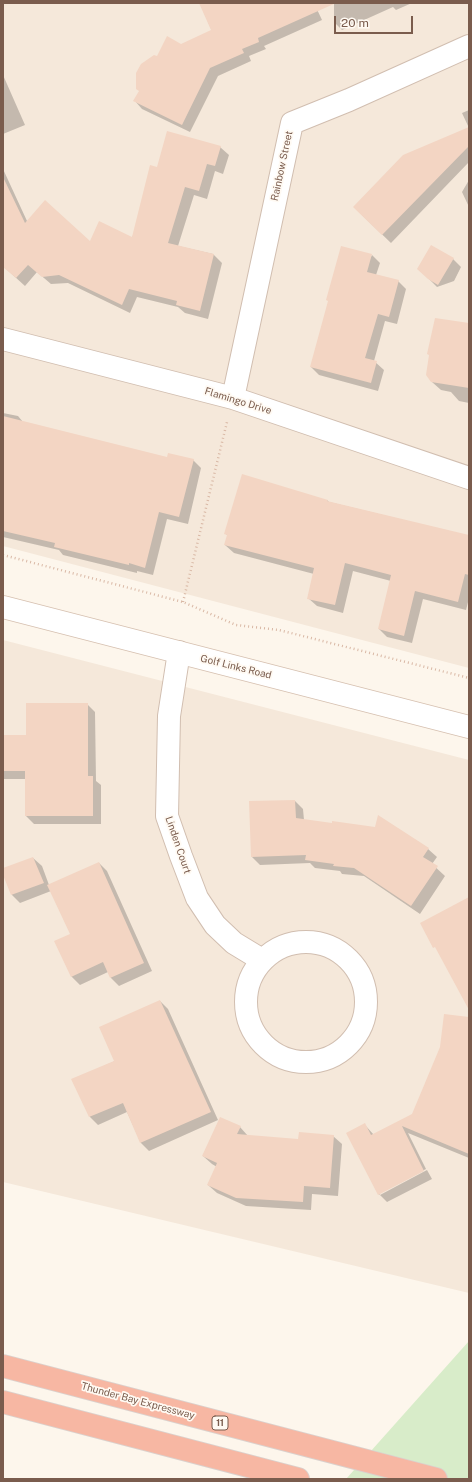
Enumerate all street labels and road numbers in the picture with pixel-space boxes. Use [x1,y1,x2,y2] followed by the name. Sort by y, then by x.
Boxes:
[269,130,295,202] street label: Rainbow Street
[203,385,273,417] street label: Flamingo Drive
[199,652,273,682] street label: Golf Links Road
[163,815,193,875] street label: Linden Court
[80,1380,196,1422] street label: Thunder Bay Expressway
[212,1416,228,1430] road number: 11

